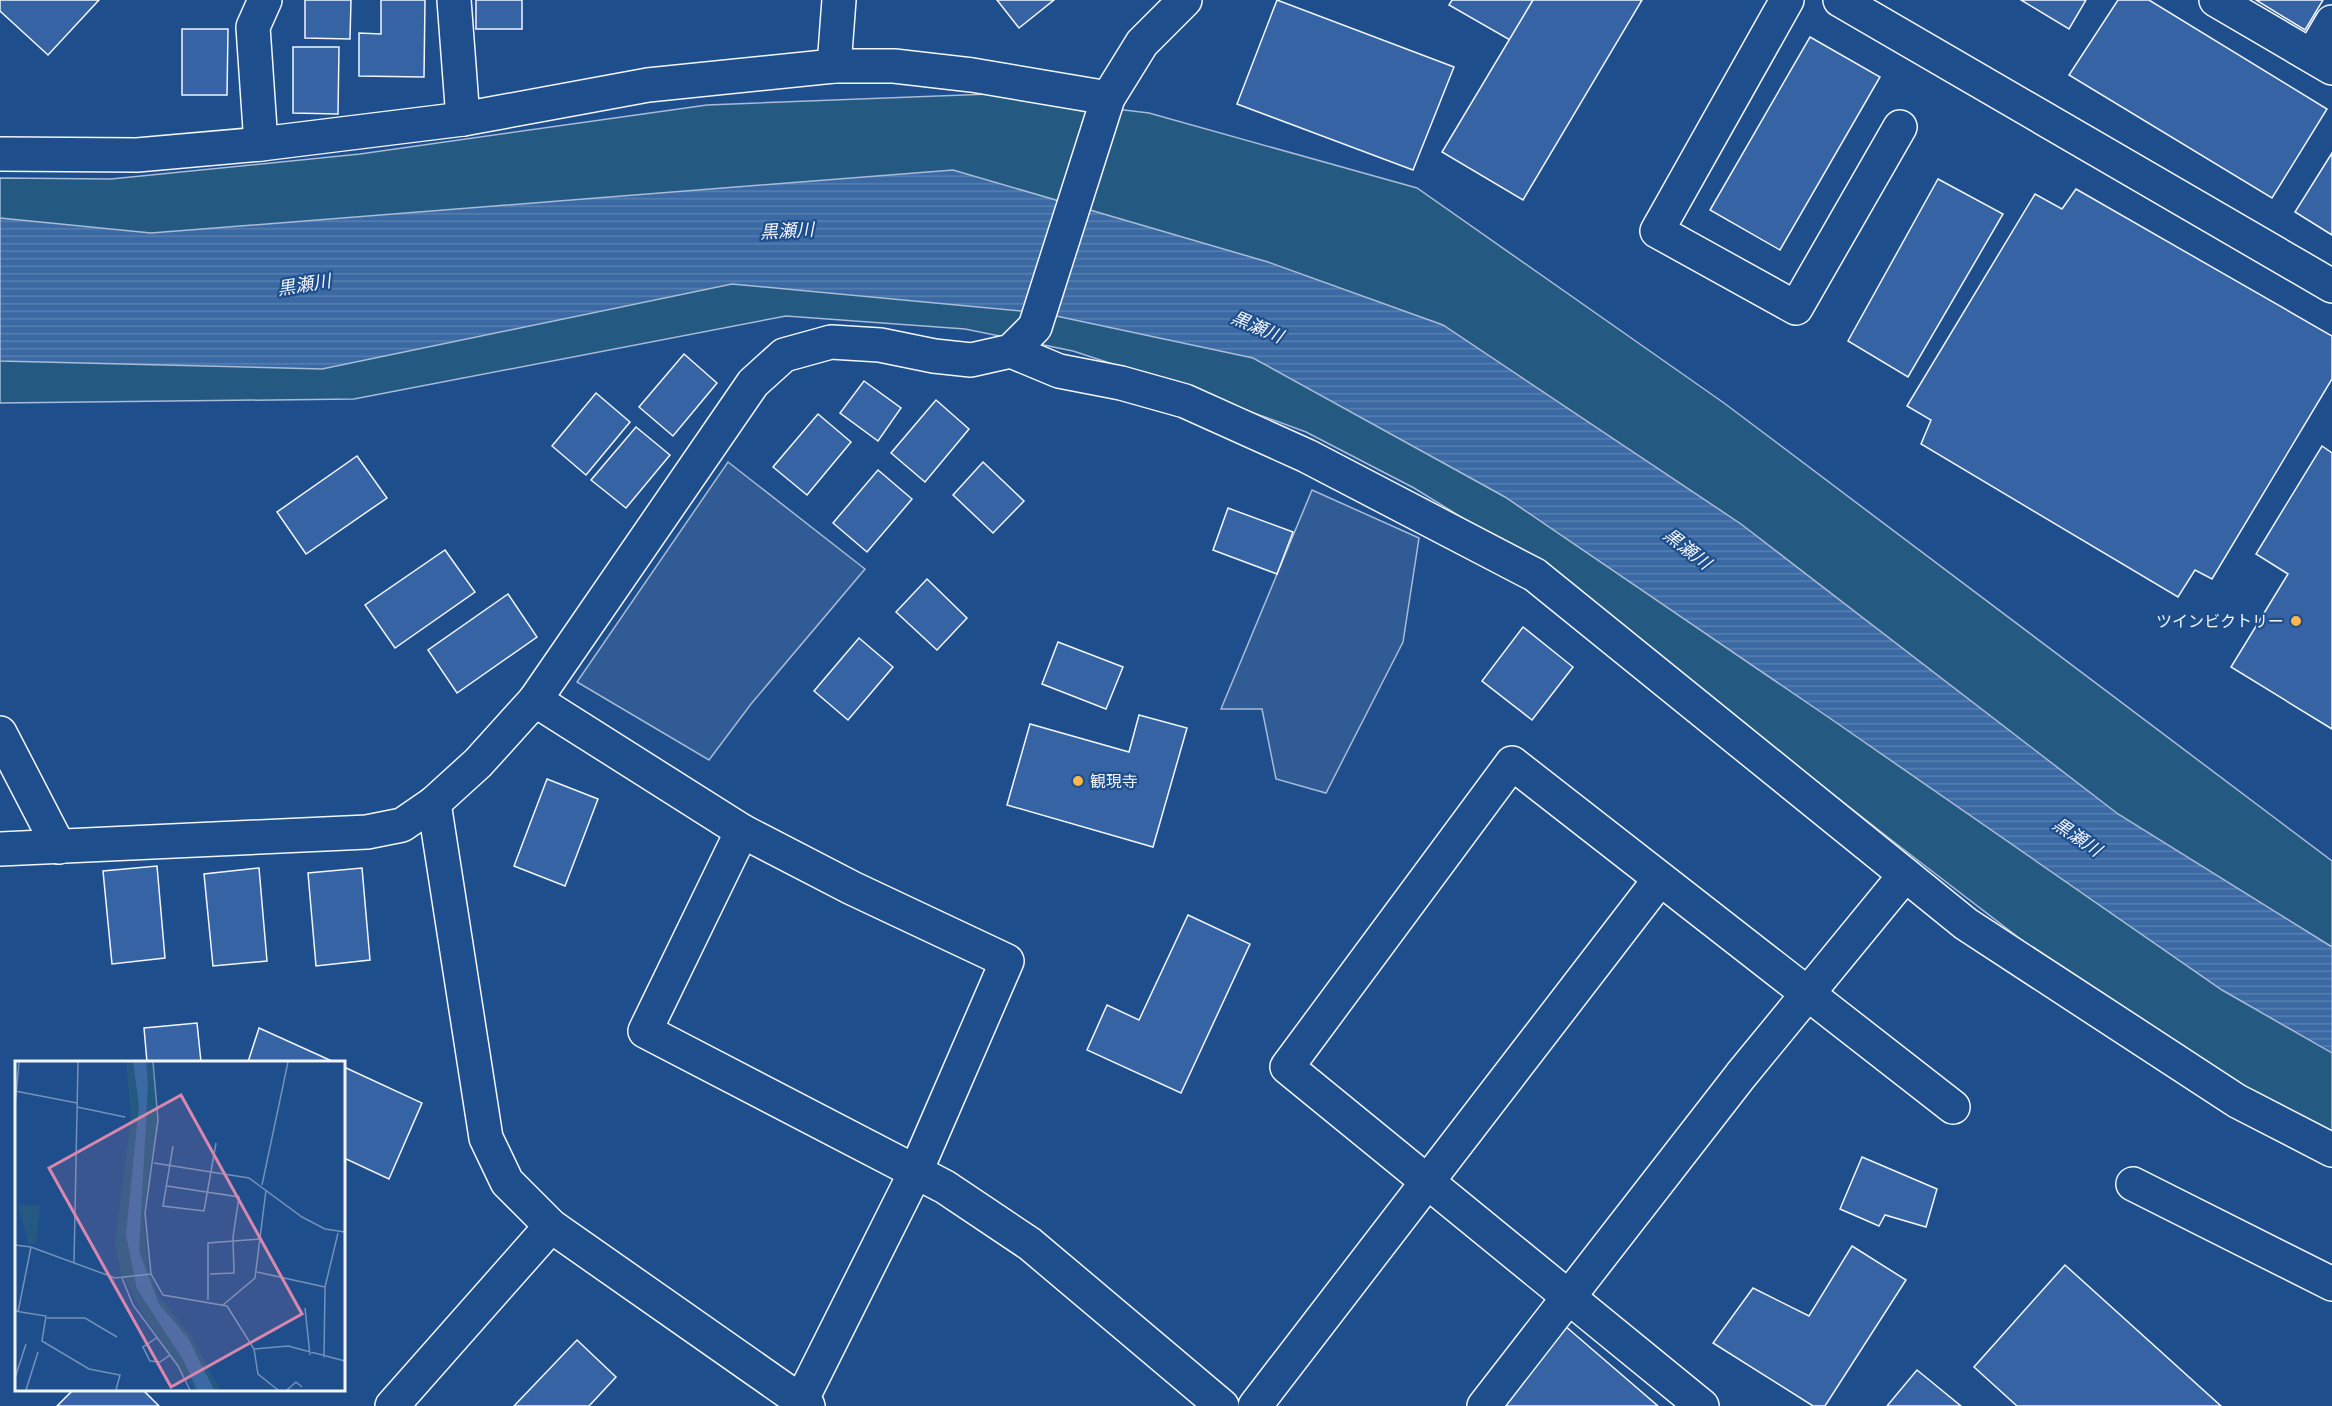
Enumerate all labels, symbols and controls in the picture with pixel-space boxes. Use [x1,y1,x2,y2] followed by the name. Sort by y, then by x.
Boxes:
[759,217,817,243] water label: 黒瀬川
[275,268,334,300] water label: 黒瀬川
[1228,304,1289,348] water label: 黒瀬川
[1659,522,1718,576] water label: 黒瀬川
[2156,610,2284,632] place label: ツインビクトリー
[2289,614,2303,628] marker: ツインビクトリー
[1090,770,1138,792] place label: 観現寺
[1071,774,1085,788] marker: 観現寺
[2048,811,2108,862] water label: 黒瀬川
[15,1061,345,1391] inset map

